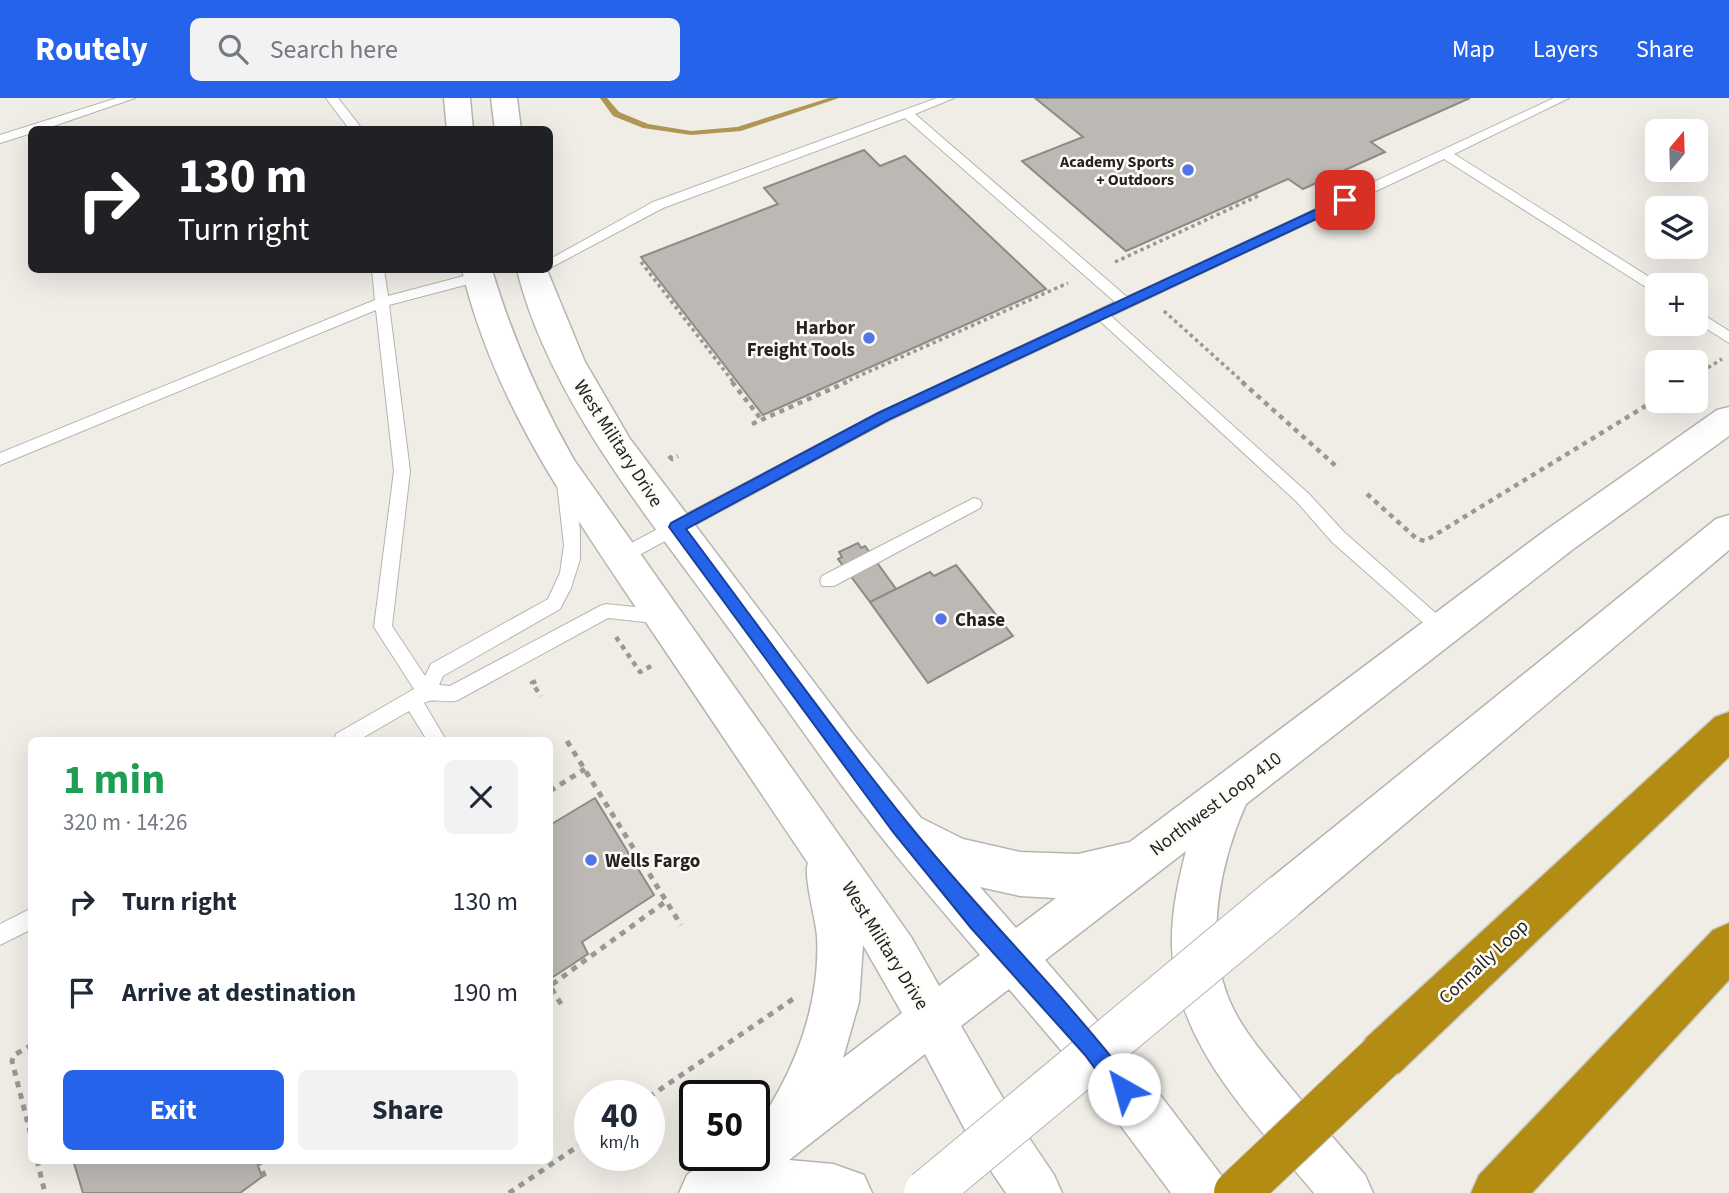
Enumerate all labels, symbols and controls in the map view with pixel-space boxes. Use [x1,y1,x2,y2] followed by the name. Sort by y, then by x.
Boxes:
[190,18,680,81] search box
[35,26,148,73] text: Routely
[214,30,252,68] icon: search
[270,31,398,68] text: Search here
[1452,32,1495,67] text: Map
[1533,32,1598,67] text: Layers
[1636,32,1694,67] text: Share
[1645,119,1708,182] north arrow
[1645,119,1708,413] map controls
[178,142,307,212] text: 130 m
[1059,151,1174,191] place label: Academy Sports + Outdoors
[63,154,154,245] icon: right
[1180,162,1196,178] marker: Academy Sports + Outdoors
[1315,170,1375,230] pin
[1326,181,1364,219] icon: arrive
[1645,196,1708,259] button: layers
[178,207,309,253] text: Turn right
[1645,273,1708,336] button: +
[747,315,855,364] place label: Harbor Freight Tools
[861,330,877,346] marker: Harbor Freight Tools
[1645,350,1708,413] button: −
[566,375,669,513] street label: West Military Drive
[955,607,1005,634] place label: Chase
[933,611,949,627] marker: Chase
[1144,746,1288,863] street label: Northwest Loop 410
[63,750,165,810] text: 1 min
[444,760,518,834] button: close
[63,806,187,839] text: 320 m · 14:26
[605,848,700,875] place label: Wells Fargo
[583,852,599,868] marker: Wells Fargo
[834,876,935,1015] street label: West Military Drive
[63,883,101,921] icon: right
[122,883,237,920] text: Turn right
[452,883,518,920] text: 130 m
[1433,913,1535,1011] street label: Connally Loop
[63,974,101,1012] icon: arrive
[122,974,356,1011] text: Arrive at destination
[452,974,518,1011] text: 190 m
[1087,1052,1161,1126] position arrow
[63,1070,284,1150] button: Exit
[298,1070,518,1150] button: Share
[679,1080,770,1171] speed limit sign: 50
[601,1091,638,1141] text: 40
[600,1130,639,1155] text: km/h

